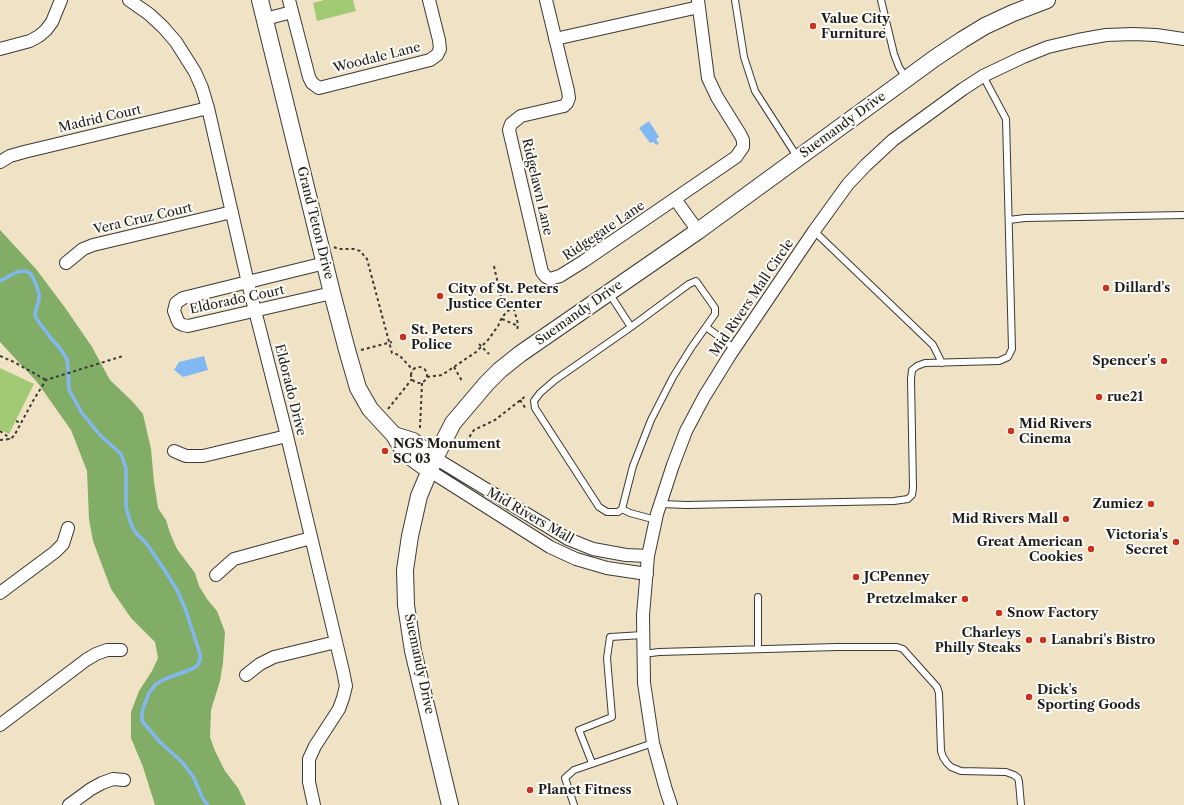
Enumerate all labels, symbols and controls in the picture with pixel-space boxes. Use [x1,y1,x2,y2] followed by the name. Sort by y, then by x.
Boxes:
[821,11,890,42] place label: Value City Furniture
[808,21,818,31] marker: Value City Furniture
[332,40,422,76] street label: Woodale Lane
[797,89,889,161] street label: Suemandy Drive
[57,102,143,136] street label: Madrid Court
[518,137,556,237] street label: Ridgelawn Lane
[293,165,337,281] street label: Grand Teton Drive
[560,198,648,264] street label: Ridgegate Lane
[92,200,194,238] street label: Vera Cruz Court
[707,236,797,360] street label: Mid Rivers Mall Circle
[533,277,625,349] street label: Suemandy Drive
[1114,280,1170,296] place label: Dillard's
[448,281,559,312] place label: City of St. Peters Justice Center
[188,282,286,318] street label: Eldorado Court
[1101,283,1111,293] marker: Dillard's
[435,291,445,301] marker: City of St. Peters Justice Center
[411,322,473,353] place label: St. Peters Police
[398,332,408,342] marker: St. Peters Police
[271,342,309,438] street label: Eldorado Drive
[1092,353,1156,369] place label: Spencer's
[1159,356,1169,366] marker: Spencer's
[1107,389,1143,405] place label: rue21
[1094,392,1104,402] marker: rue21
[1019,416,1092,447] place label: Mid Rivers Cinema
[1006,426,1016,436] marker: Mid Rivers Cinema
[393,436,501,467] place label: NGS Monument SC 03
[380,446,390,456] marker: NGS Monument SC 03
[484,485,576,547] street label: Mid Rivers Mall
[1092,496,1143,512] place label: Zumiez
[1146,499,1156,509] marker: Zumiez
[952,511,1058,527] place label: Mid Rivers Mall
[1061,514,1071,524] marker: Mid Rivers Mall
[1106,527,1168,558] place label: Victoria's Secret
[977,534,1083,565] place label: Great American Cookies
[1171,537,1181,547] marker: Victoria's Secret
[1086,544,1096,554] marker: Great American Cookies
[864,569,929,585] place label: JCPenney
[851,572,861,582] marker: JCPenney
[866,591,957,607] place label: Pretzelmaker
[960,594,970,604] marker: Pretzelmaker
[1007,605,1099,621] place label: Snow Factory
[994,608,1004,618] marker: Snow Factory
[401,612,437,716] street label: Suemandy Drive
[935,625,1021,656] place label: Charleys Philly Steaks
[1051,632,1155,648] place label: Lanabri's Bistro
[1024,635,1034,645] marker: Charleys Philly Steaks
[1038,635,1048,645] marker: Lanabri's Bistro
[1037,682,1140,713] place label: Dick's Sporting Goods
[1024,692,1034,702] marker: Dick's Sporting Goods
[538,782,632,798] place label: Planet Fitness
[525,785,535,795] marker: Planet Fitness

